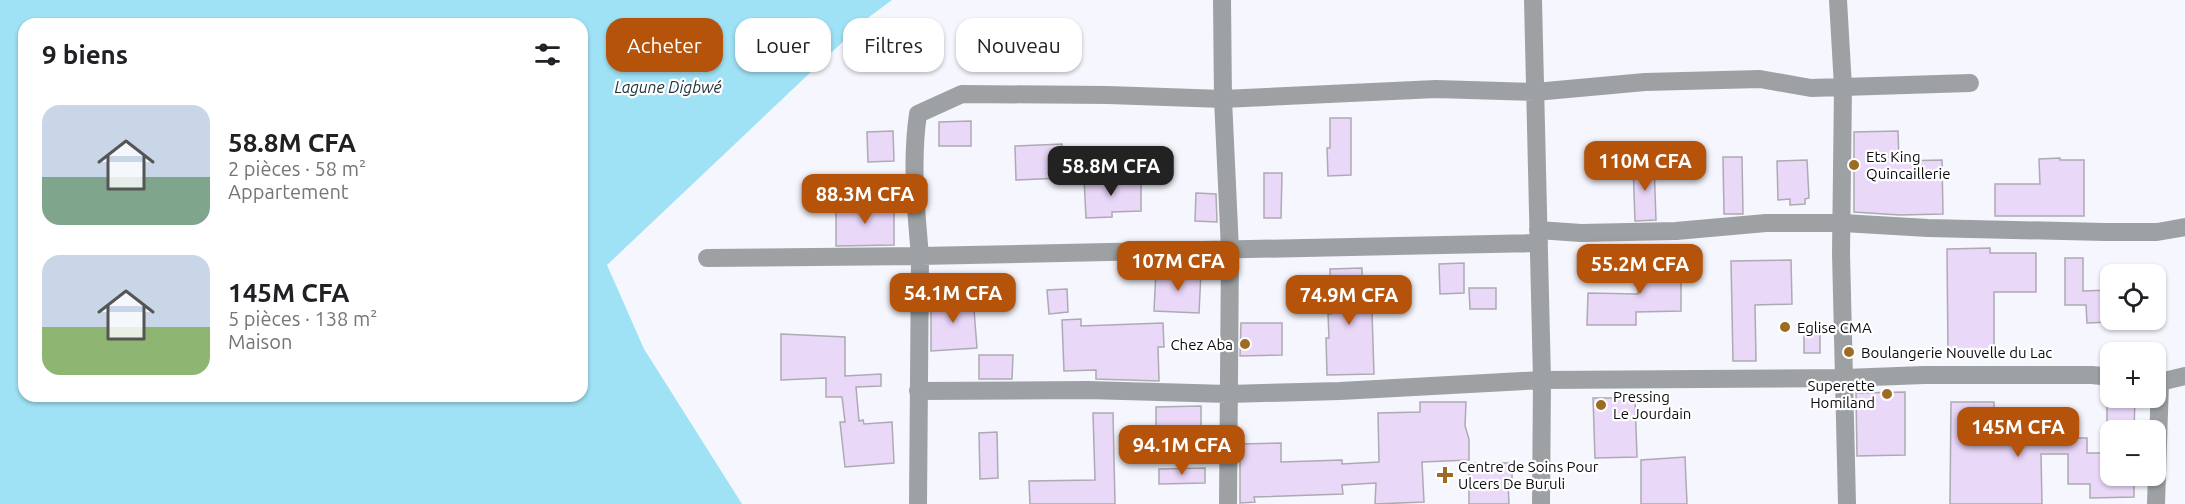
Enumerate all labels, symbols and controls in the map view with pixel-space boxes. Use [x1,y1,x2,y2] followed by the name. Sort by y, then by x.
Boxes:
[606,18,723,72] chip: Acheter
[735,18,831,72] chip: Louer
[843,18,944,72] chip: Filtres
[956,18,1082,72] chip: Nouveau
[531,38,564,71] icon: filters
[42,40,128,69] text: 9 biens
[614,78,722,96] water label: Lagune Digbwé
[228,128,356,157] text: 58.8M CFA
[90,129,162,201] icon: home
[1583,141,1707,192] pin: 110M CFA
[1042,146,1180,197] pin: 58.8M CFA
[1866,148,1950,182] place label: Ets King Quincaillerie
[1598,149,1692,172] text: 110M CFA
[1062,154,1160,177] text: 58.8M CFA
[228,157,366,180] text: 2 pièces · 58 m²
[1847,158,1861,172] marker: Ets King Quincaillerie
[796,174,934,225] pin: 88.3M CFA
[228,180,349,203] text: Appartement
[816,182,914,205] text: 88.3M CFA
[1116,241,1240,292] pin: 107M CFA
[1571,244,1709,295] pin: 55.2M CFA
[1131,249,1225,272] text: 107M CFA
[1591,252,1689,275] text: 55.2M CFA
[2100,264,2166,486] map controls
[2100,264,2166,330] button: locate
[884,273,1022,324] pin: 54.1M CFA
[1280,275,1418,326] pin: 74.9M CFA
[228,278,350,307] text: 145M CFA
[90,279,162,351] icon: home
[904,281,1002,304] text: 54.1M CFA
[1300,283,1398,306] text: 74.9M CFA
[228,307,377,330] text: 5 pièces · 138 m²
[1797,319,1872,336] place label: Eglise CMA
[1778,320,1792,334] marker: Eglise CMA
[228,330,292,353] text: Maison
[1170,336,1233,353] place label: Chez Aba
[1238,337,1252,351] marker: Chez Aba
[2100,342,2166,408] button: +
[1861,344,2052,361] place label: Boulangerie Nouvelle du Lac
[1842,345,1856,359] marker: Boulangerie Nouvelle du Lac
[1808,377,1875,411] place label: Superette Homiland
[1880,387,1894,401] marker: Superette Homiland
[1613,388,1691,422] place label: Pressing Le Jourdain
[1594,398,1608,412] marker: Pressing Le Jourdain
[1956,407,2080,458] pin: 145M CFA
[1971,415,2065,438] text: 145M CFA
[2100,420,2166,486] button: −
[1113,425,1251,476] pin: 94.1M CFA
[1133,433,1231,456] text: 94.1M CFA
[1458,458,1599,492] place label: Centre de Soins Pour Ulcers De Buruli
[1436,466,1454,484] marker: Centre de Soins Pour Ulcers De Buruli

